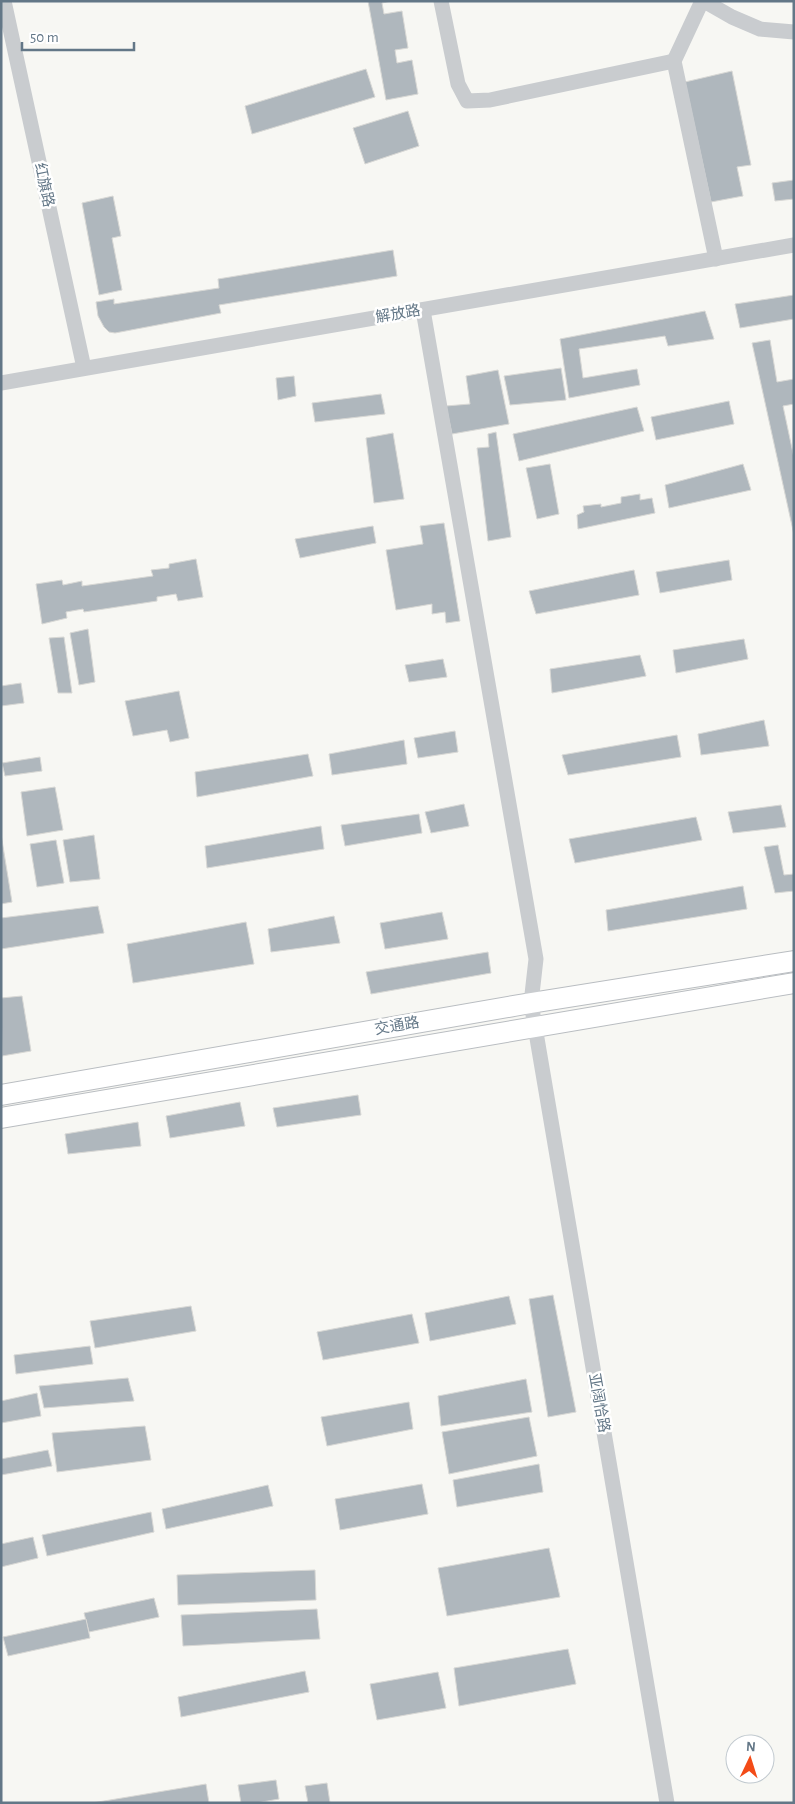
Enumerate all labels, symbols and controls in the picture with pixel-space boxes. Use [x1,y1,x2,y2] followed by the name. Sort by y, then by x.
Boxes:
[22,20,135,52] scale bar
[30,30,59,45] text: 50 m
[32,161,57,209] street label: 红旗路
[374,302,421,325] street label: 解放路
[373,1014,420,1037] street label: 交通路
[586,1372,614,1434] street label: 亚阔恰路
[725,1734,775,1784] north arrow
[745,1740,756,1754] text: N

